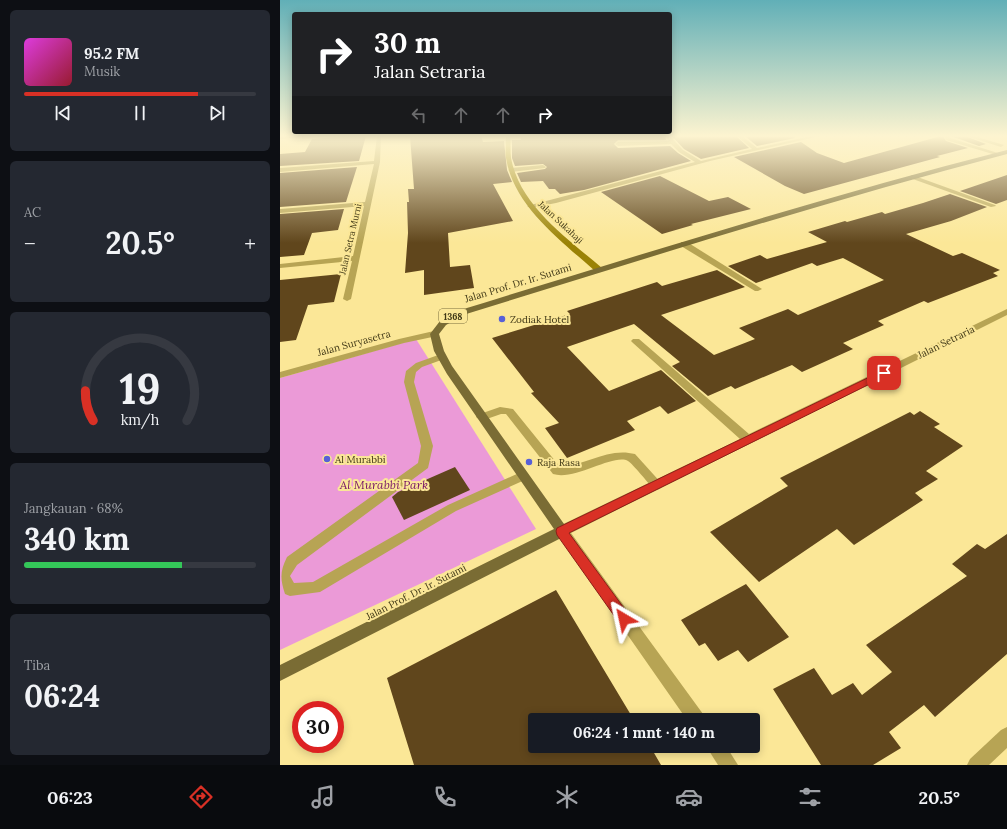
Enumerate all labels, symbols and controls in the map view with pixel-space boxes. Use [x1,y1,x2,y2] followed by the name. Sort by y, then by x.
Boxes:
[374,25,441,61] text: 30 m
[308,28,360,80] icon: right
[84,44,139,63] text: 95.2 FM
[374,60,485,83] text: Jalan Setraria
[84,63,120,80] text: Musik
[52,102,74,124] icon: previous
[129,102,151,124] icon: pause
[206,102,228,124] icon: next
[408,104,430,126] icon: left
[450,104,472,126] icon: ahead
[492,104,514,126] icon: ahead
[534,104,556,126] icon: right
[535,198,586,246] street label: Jalan Sukahaji
[336,202,364,277] street label: Jalan Setra Murni
[24,204,41,221] text: AC
[105,224,175,262] text: 20.5°
[24,229,36,257] text: −
[244,229,256,257] text: +
[462,261,573,306] street label: Jalan Prof. Dr. Ir. Sutami
[439,309,467,323] road number: 1368
[510,313,570,326] place label: Zodiak Hotel
[497,314,507,324] marker: Zodiak Hotel
[914,323,977,362] street label: Jalan Setraria
[315,327,392,359] street label: Jalan Suryasetra
[867,356,901,390] pin
[120,361,160,414] text: 19
[873,362,895,384] icon: arrive
[121,410,160,429] text: km/h
[334,453,386,466] place label: Al Murabbi
[322,454,332,464] marker: Al Murabbi
[537,456,580,469] place label: Raja Rasa
[524,457,534,467] marker: Raja Rasa
[339,477,428,492] park label: Al Murabbi Park
[24,500,123,517] text: Jangkauan · 68%
[24,520,130,558] text: 340 km
[363,561,469,623] street label: Jalan Prof. Dr. Ir. Sutami
[603,598,645,640] position arrow
[24,657,50,674] text: Tiba
[24,677,100,715] text: 06:24
[292,701,344,753] speed limit sign: 30
[573,723,715,742] text: 06:24 · 1 mnt · 140 m
[187,783,215,811] icon: directions
[309,783,337,811] icon: music
[431,783,459,811] icon: phone
[553,783,581,811] icon: climate
[675,783,703,811] icon: car
[796,783,824,811] icon: filters
[47,786,93,809] text: 06:23
[918,786,960,809] text: 20.5°

